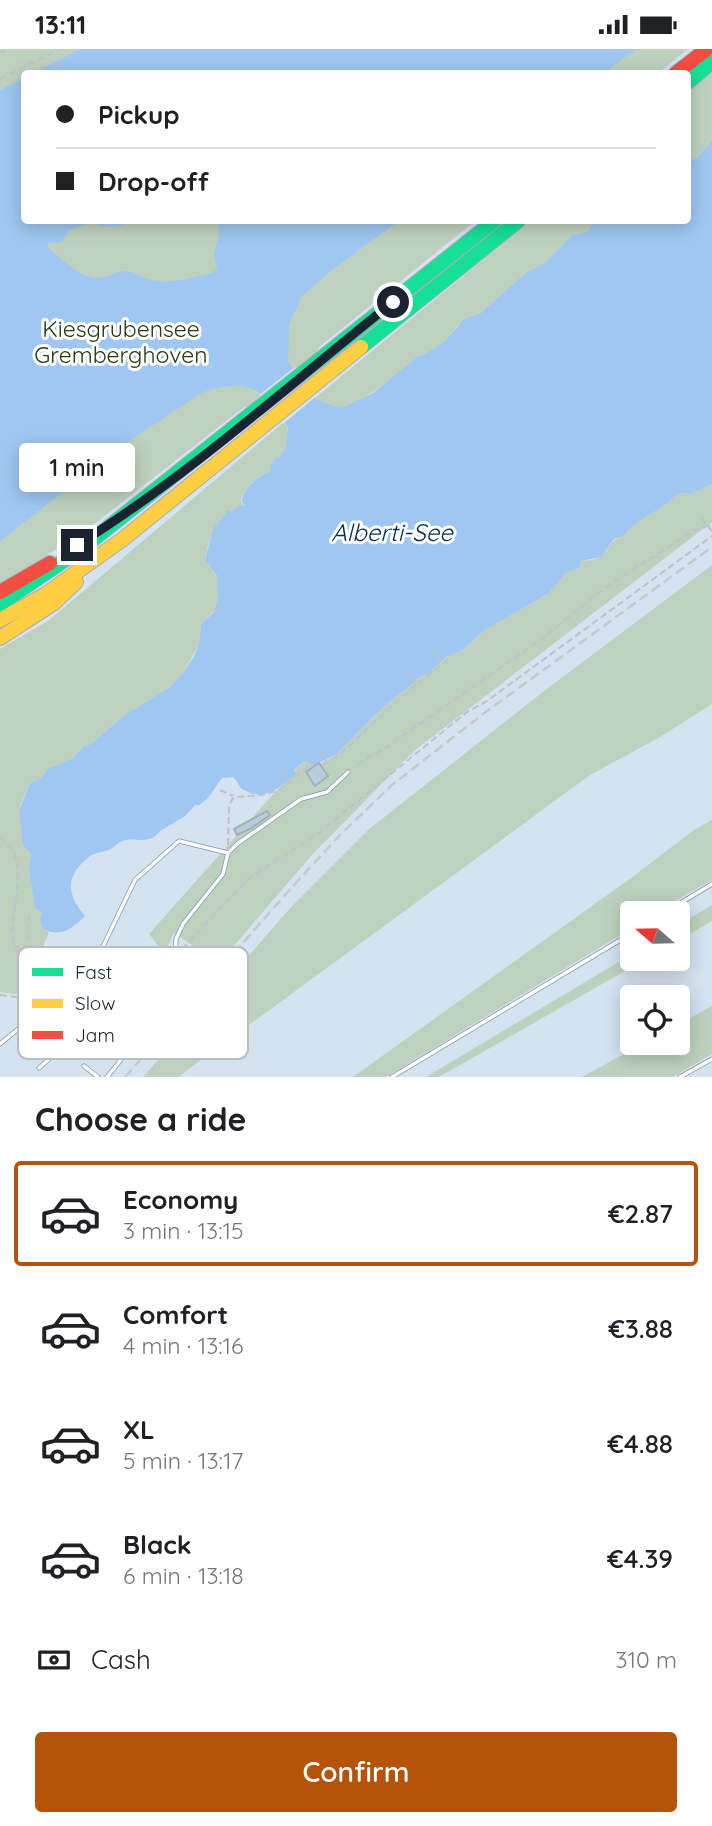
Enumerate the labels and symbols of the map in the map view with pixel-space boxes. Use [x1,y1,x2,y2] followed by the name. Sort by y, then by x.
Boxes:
[377,286,409,318] route start
[34,314,208,369] park label: Kiesgrubensee Gremberghoven
[19,443,135,493] callout: 1 min
[331,517,454,547] water label: Alberti-See
[61,529,93,561] route end
[620,901,690,971] north arrow
[18,947,248,1059] legend
[75,960,112,984] text: Fast
[75,991,116,1015] text: Slow
[75,1023,115,1047] text: Jam

